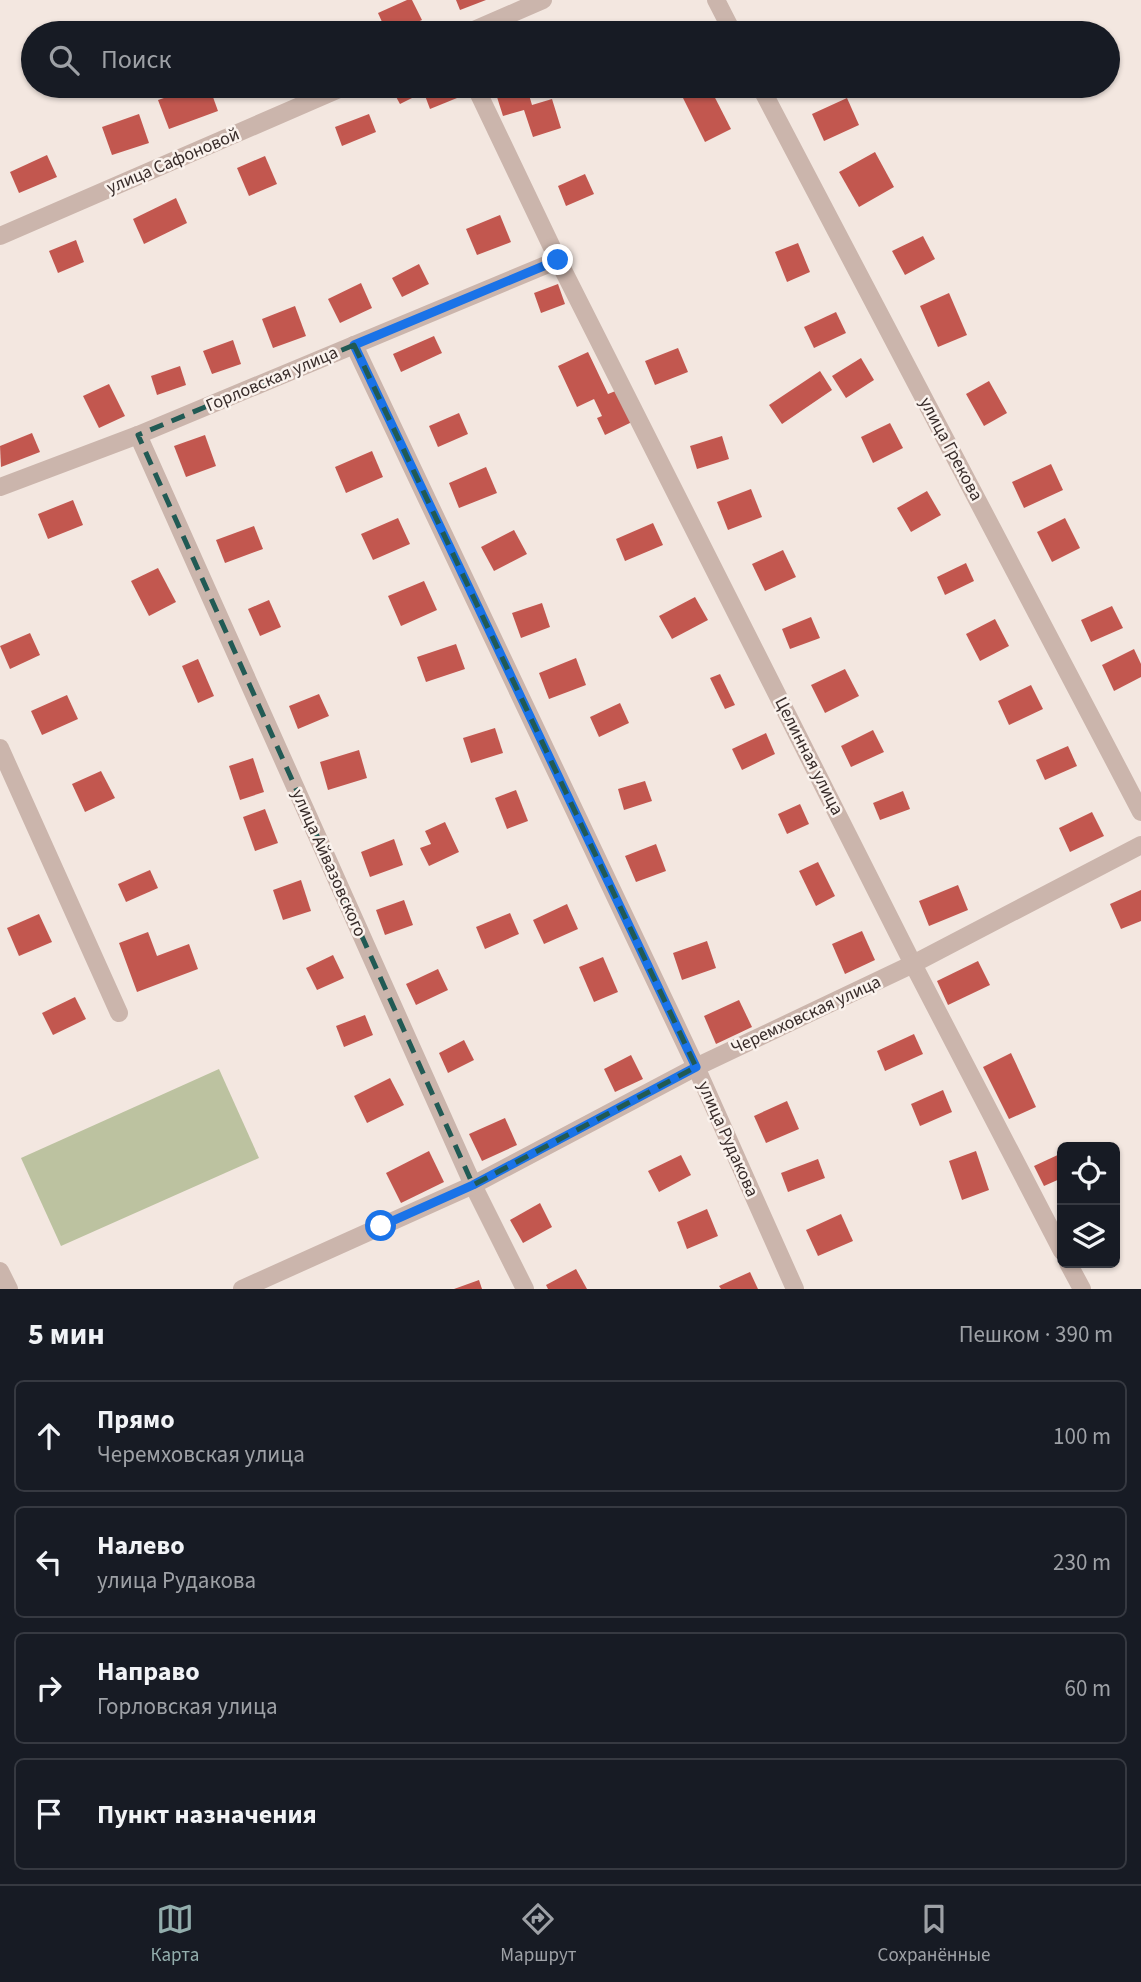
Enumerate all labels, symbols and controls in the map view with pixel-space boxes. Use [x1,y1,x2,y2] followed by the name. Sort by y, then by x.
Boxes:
[21,21,1120,98] search box
[45,41,83,79] icon: search
[101,41,171,78] text: Поиск
[103,122,243,200] street label: улица Сафоновой
[542,244,573,275] route end
[202,340,342,418] street label: Горловская улица
[913,393,989,505] street label: улица Грекова
[768,693,850,819] street label: Целинная улица
[285,785,373,941] street label: улица Айвазовского
[727,969,885,1061] street label: Черемховская улица
[691,1077,765,1201] street label: улица Рудакова
[1057,1142,1120,1268] map controls
[1057,1142,1120,1205] button: locate
[1057,1205,1120,1268] button: layers
[365,1210,396,1241] route start
[28,1313,105,1356] text: 5 мин
[959,1318,1113,1351] text: Пешком · 390 m
[97,1401,175,1438] text: Прямо
[30,1417,68,1455] icon: ahead
[1053,1420,1111,1453] text: 100 m
[97,1438,305,1471] text: Черемховская улица
[97,1527,185,1564] text: Налево
[30,1543,68,1581] icon: left
[1053,1546,1111,1579] text: 230 m
[97,1564,256,1597] text: улица Рудакова
[97,1653,200,1690] text: Направо
[30,1669,68,1707] icon: right
[1064,1672,1111,1705] text: 60 m
[97,1690,278,1723] text: Горловская улица
[30,1795,68,1833] icon: arrive
[97,1796,317,1833] text: Пункт назначения
[151,1900,199,1969] tab: Карта
[500,1900,577,1969] tab: Маршрут
[878,1900,990,1969] tab: Сохранённые

